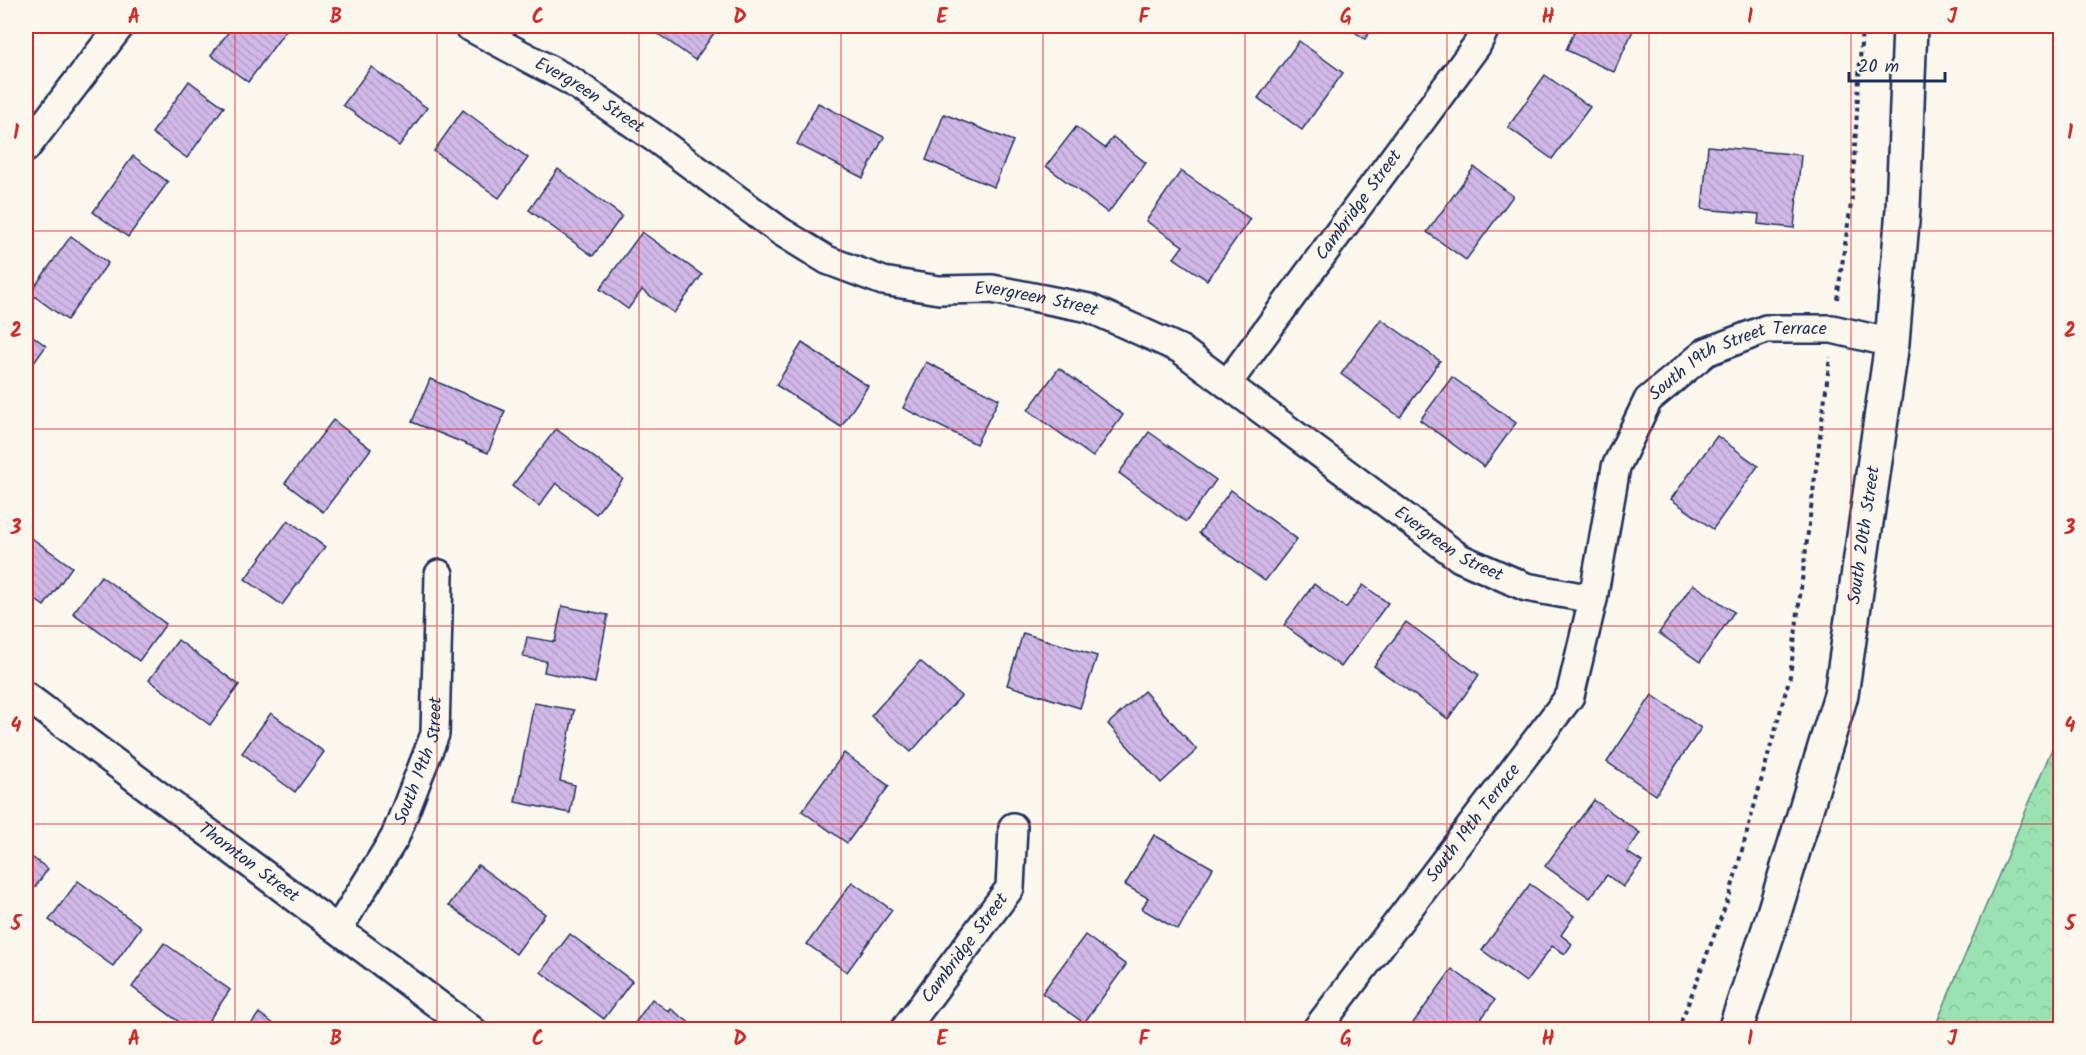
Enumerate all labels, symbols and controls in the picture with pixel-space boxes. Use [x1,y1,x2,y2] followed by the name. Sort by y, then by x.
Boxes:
[128,2,140,34] text: A
[330,2,342,34] text: B
[532,2,544,34] text: C
[733,2,747,34] text: D
[936,2,948,34] text: E
[1139,2,1151,34] text: F
[1340,2,1352,34] text: G
[1541,2,1555,34] text: H
[1747,2,1753,34] text: I
[1947,2,1958,34] text: J
[1849,45,1945,83] scale bar
[529,50,651,142] street label: Evergreen Street
[1858,53,1899,82] text: 20 m
[13,118,19,150] text: 1
[2067,118,2073,150] text: 1
[1308,143,1410,267] street label: Cambridge Street
[974,274,1104,325] street label: Evergreen Street
[1642,315,1827,408] street label: South 19th Street Terrace
[10,316,22,348] text: 2
[2064,316,2076,348] text: 2
[1840,463,1889,606] street label: South 20th Street
[1388,499,1509,590] street label: Evergreen Street
[10,513,22,545] text: 3
[2064,513,2076,545] text: 3
[386,695,450,830] street label: South 19th Street
[11,711,22,743] text: 4
[2065,711,2076,743] text: 4
[1419,757,1528,889] street label: South 19th Terrace
[192,815,306,911] street label: Thornton Street
[914,886,1017,1010] street label: Cambridge Street
[10,909,23,941] text: 5
[2064,909,2077,941] text: 5
[128,1024,140,1055] text: A
[330,1024,342,1055] text: B
[532,1024,544,1055] text: C
[733,1024,747,1055] text: D
[936,1024,948,1055] text: E
[1139,1024,1151,1055] text: F
[1340,1024,1352,1055] text: G
[1541,1024,1555,1055] text: H
[1747,1024,1753,1055] text: I
[1947,1024,1958,1055] text: J

